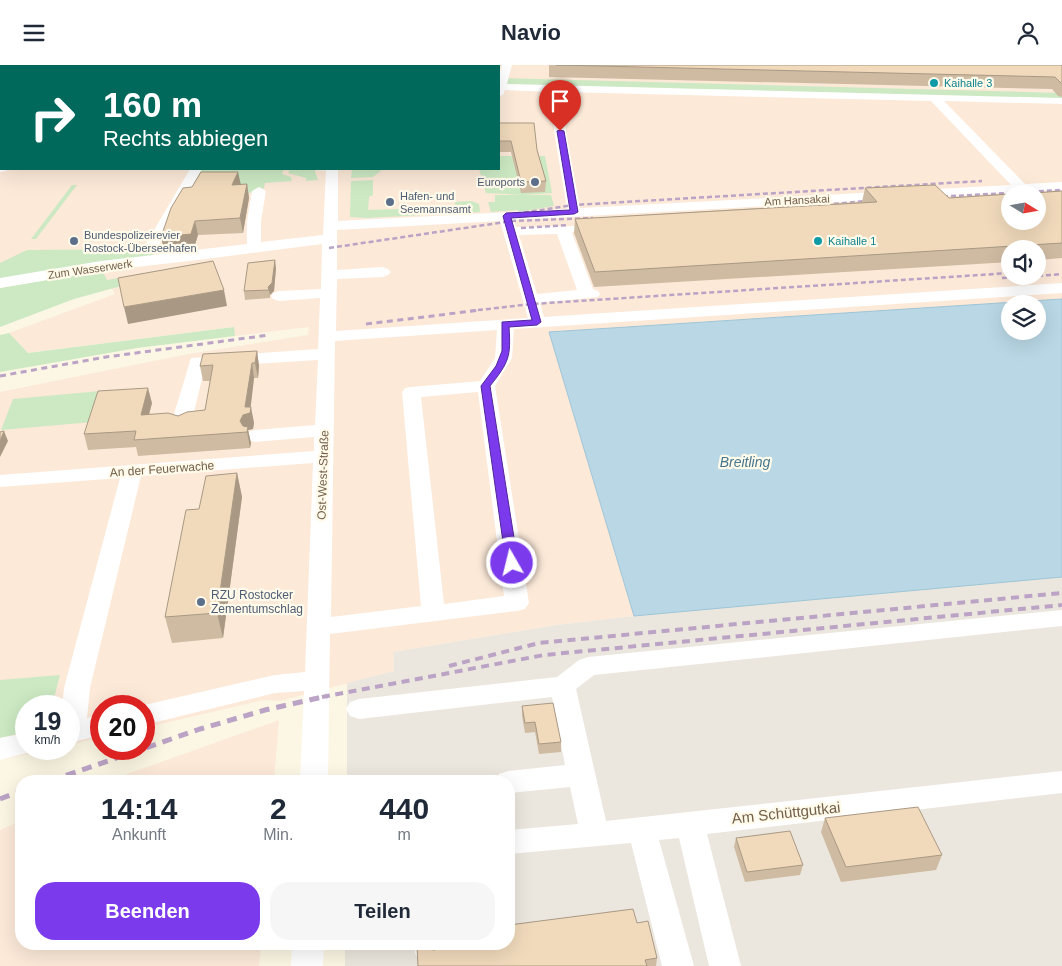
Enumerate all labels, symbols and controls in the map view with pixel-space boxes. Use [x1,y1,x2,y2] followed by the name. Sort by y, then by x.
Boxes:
[20,19,48,47] icon: menu
[1014,19,1042,47] icon: person
[501,20,561,45] text: Navio
[928,77,940,89] marker: Kaihalle 3
[944,77,992,89] place label: Kaihalle 3
[539,80,581,131] pin
[20,85,85,150] icon: right
[103,85,202,124] text: 160 m
[546,87,574,115] icon: arrive
[103,126,268,151] text: Rechts abbiegen
[477,176,525,188] place label: Euroports
[529,176,541,188] marker: Euroports
[1001,185,1046,230] north arrow
[1001,185,1046,340] map controls
[400,190,471,215] place label: Hafen- und Seemannsamt
[764,192,830,208] street label: Am Hansakai
[384,196,396,208] marker: Hafen- und Seemannsamt
[84,229,197,254] place label: Bundespolizeirevier Rostock-Überseehafen
[68,235,80,247] marker: Bundespolizeirevier Rostock-Überseehafen
[812,235,824,247] marker: Kaihalle 1
[828,235,876,247] place label: Kaihalle 1
[1001,240,1046,285] button: sound
[47,257,133,281] street label: Zum Wasserwerk
[1001,295,1046,340] button: layers
[314,430,332,520] street label: Ost-West-Straße
[720,454,770,470] water label: Breitling
[109,458,215,480] street label: An der Feuerwache
[485,536,537,588] position arrow
[211,588,303,616] place label: RZU Rostocker Zementumschlag
[195,596,207,608] marker: RZU Rostocker Zementumschlag
[90,695,155,760] speed limit sign: 20
[34,707,61,735] text: 19
[34,733,61,747] text: km/h
[101,792,177,825] text: 14:14
[270,792,287,825] text: 2
[379,792,429,825] text: 440
[731,798,841,827] street label: Am Schüttgutkai
[112,826,166,843] text: Ankunft
[263,826,293,843] text: Min.
[398,826,411,843] text: m
[35,882,260,940] button: Beenden
[270,882,495,940] button: Teilen

